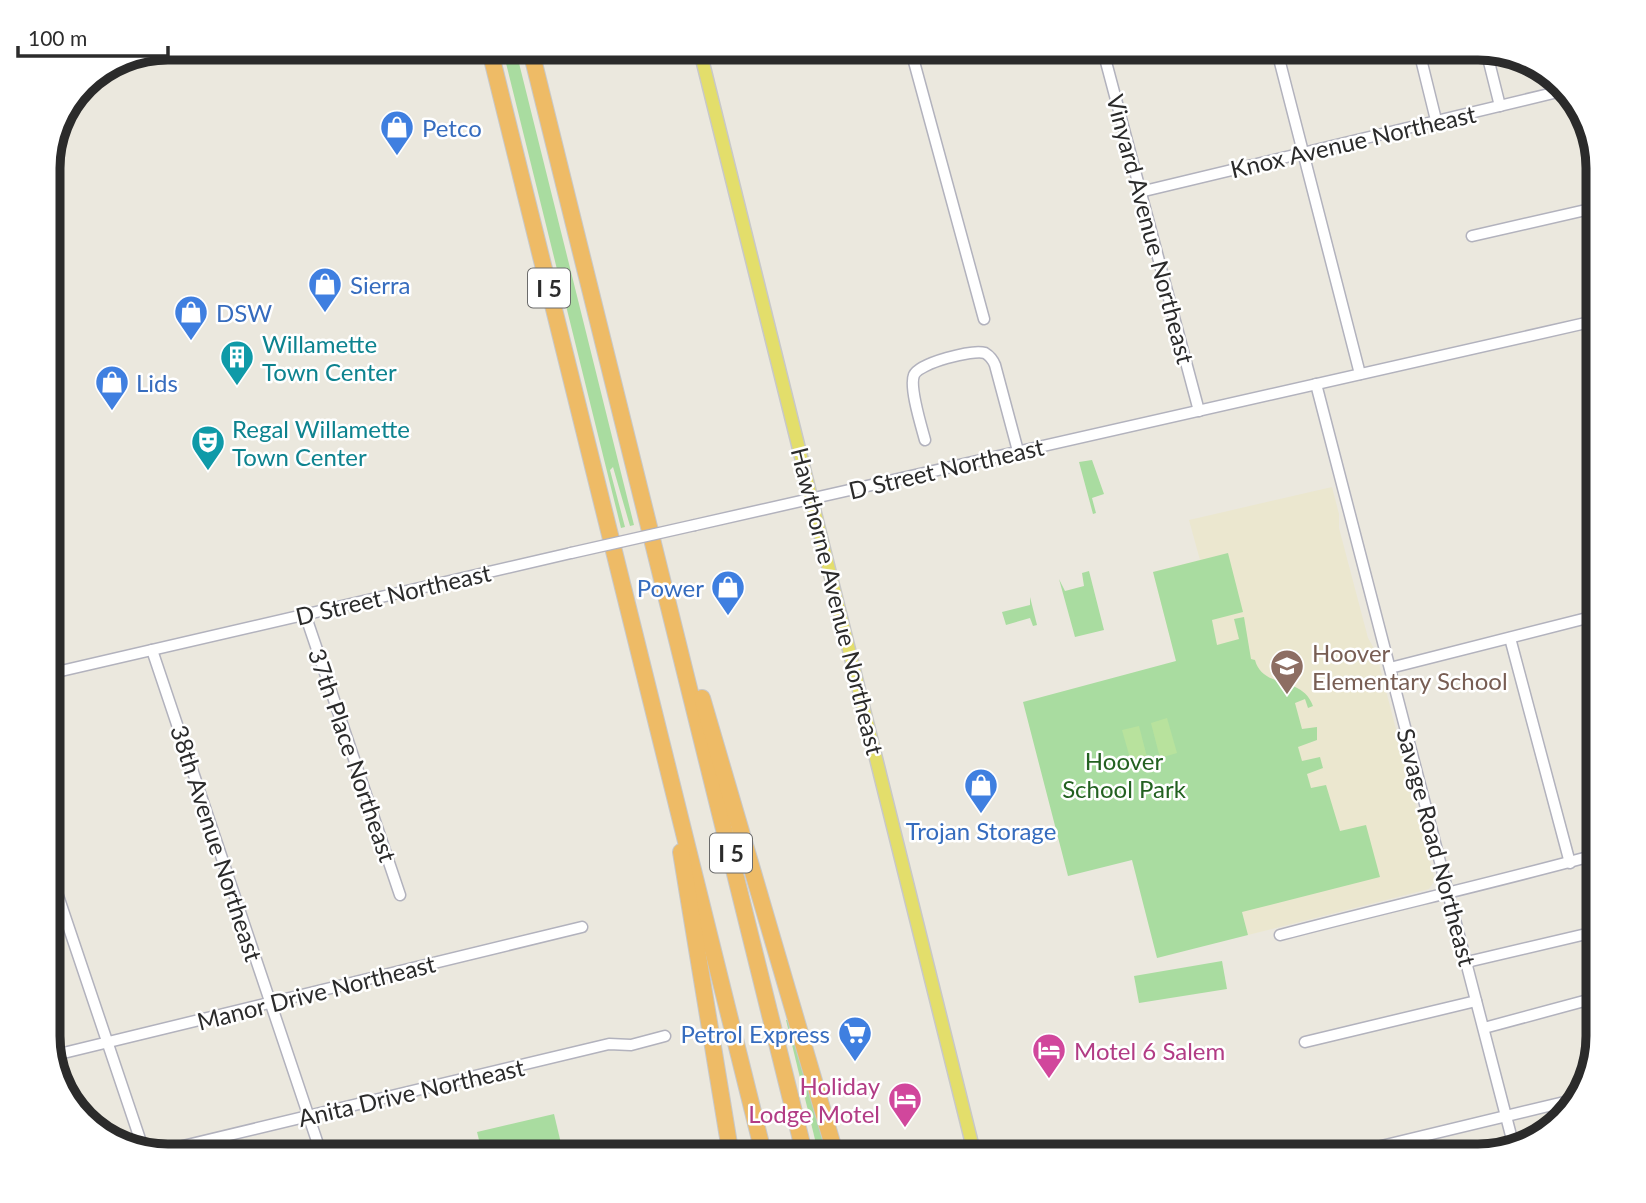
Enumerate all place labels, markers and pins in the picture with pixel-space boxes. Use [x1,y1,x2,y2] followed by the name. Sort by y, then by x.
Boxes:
[378,108,416,157] shop icon: Petco
[422,113,482,142] place label: Petco
[306,265,344,314] shop icon: Sierra
[350,270,411,299] place label: Sierra
[172,293,210,342] shop icon: DSW
[216,298,272,327] place label: DSW
[262,329,397,386] place label: Willamette Town Center
[218,338,256,387] building icon: Willamette Town Center
[93,363,131,412] shop icon: Lids
[136,368,178,397] place label: Lids
[232,414,410,471] place label: Regal Willamette Town Center
[189,423,227,472] theatre icon: Regal Willamette Town Center
[709,568,747,617] shop icon: Power
[637,573,704,602] place label: Power
[1312,638,1508,695] place label: Hoover Elementary School
[1268,647,1306,696] school or university icon: Hoover Elementary School
[962,766,1000,815] shop icon: Trojan Storage
[906,816,1056,845] place label: Trojan Storage
[836,1014,874,1063] supermarket icon: Petrol Express
[680,1019,830,1048] place label: Petrol Express
[1030,1031,1068,1080] hotel icon: Motel 6 Salem
[1074,1036,1225,1065] place label: Motel 6 Salem
[748,1071,881,1128] place label: Holiday Lodge Motel
[886,1080,924,1129] hotel icon: Holiday Lodge Motel

